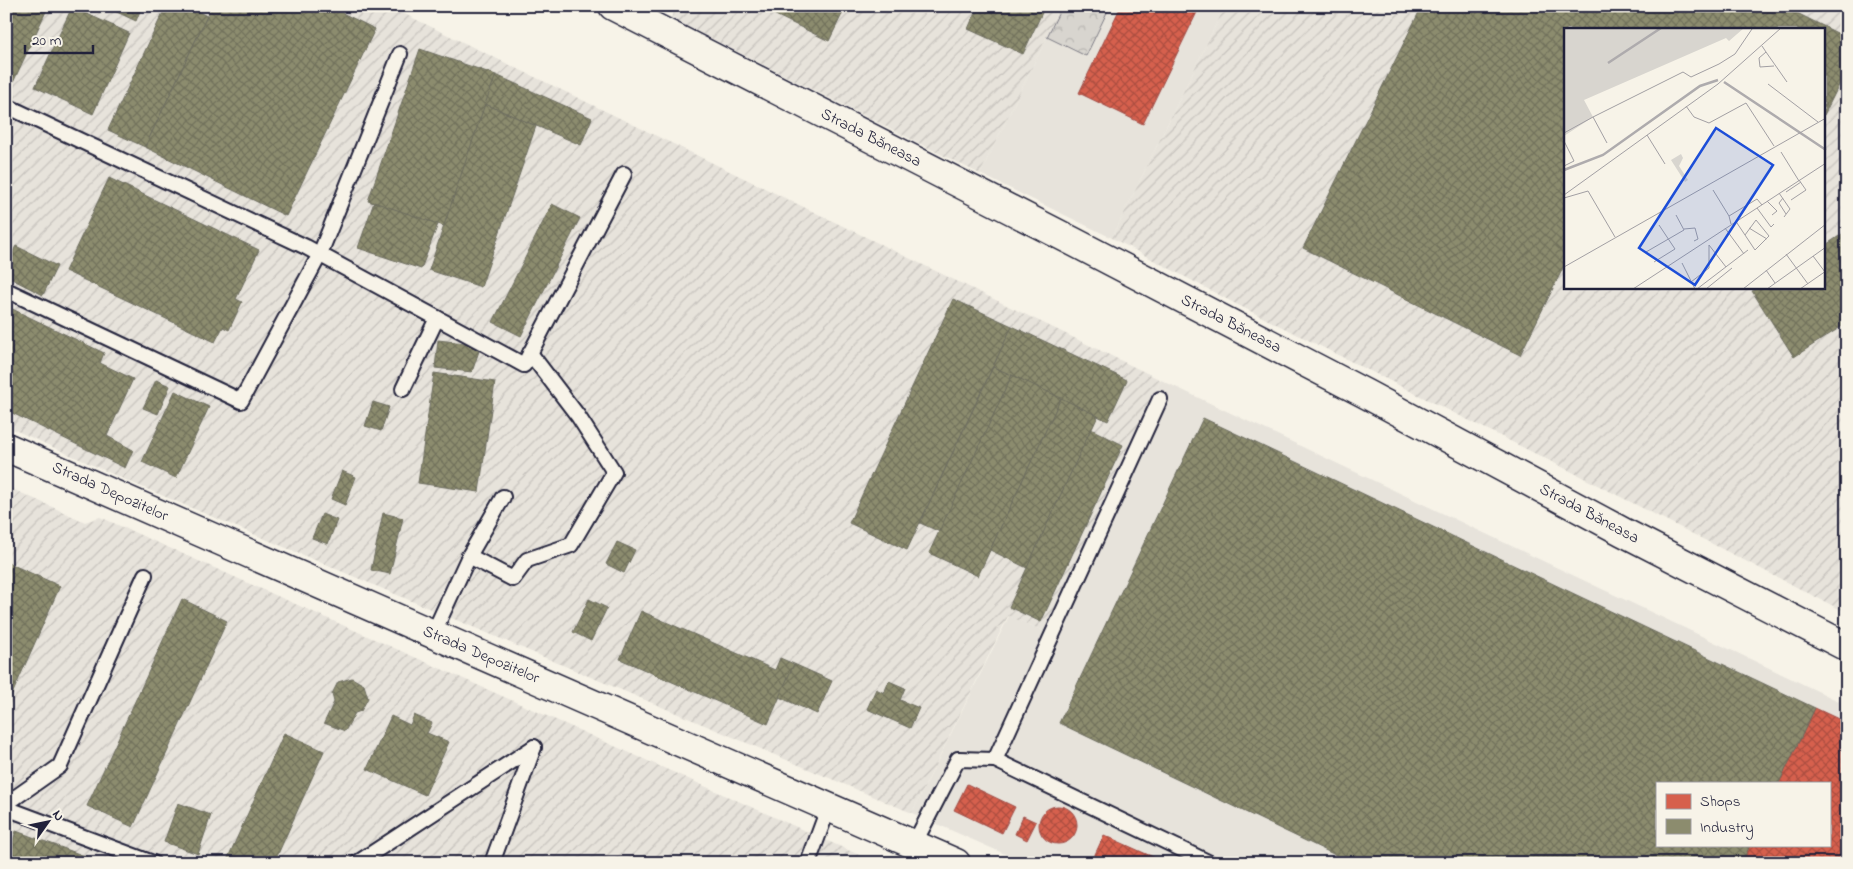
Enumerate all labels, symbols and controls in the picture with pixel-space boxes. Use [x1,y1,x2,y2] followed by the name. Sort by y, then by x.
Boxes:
[25,22,92,54] scale bar
[1564,28,1826,289] inset map
[32,30,62,52] text: 20 m
[816,102,926,174] street label: Strada Băneasa
[1176,288,1286,360] street label: Strada Băneasa
[48,456,172,528] street label: Strada Depozitelor
[1535,478,1643,550] street label: Strada Băneasa
[419,620,543,690] street label: Strada Depozitelor
[1656,782,1830,846] legend
[1700,791,1740,813] text: Shops
[22,796,72,846] north arrow
[46,806,69,825] text: N
[1700,817,1754,840] text: Industry

